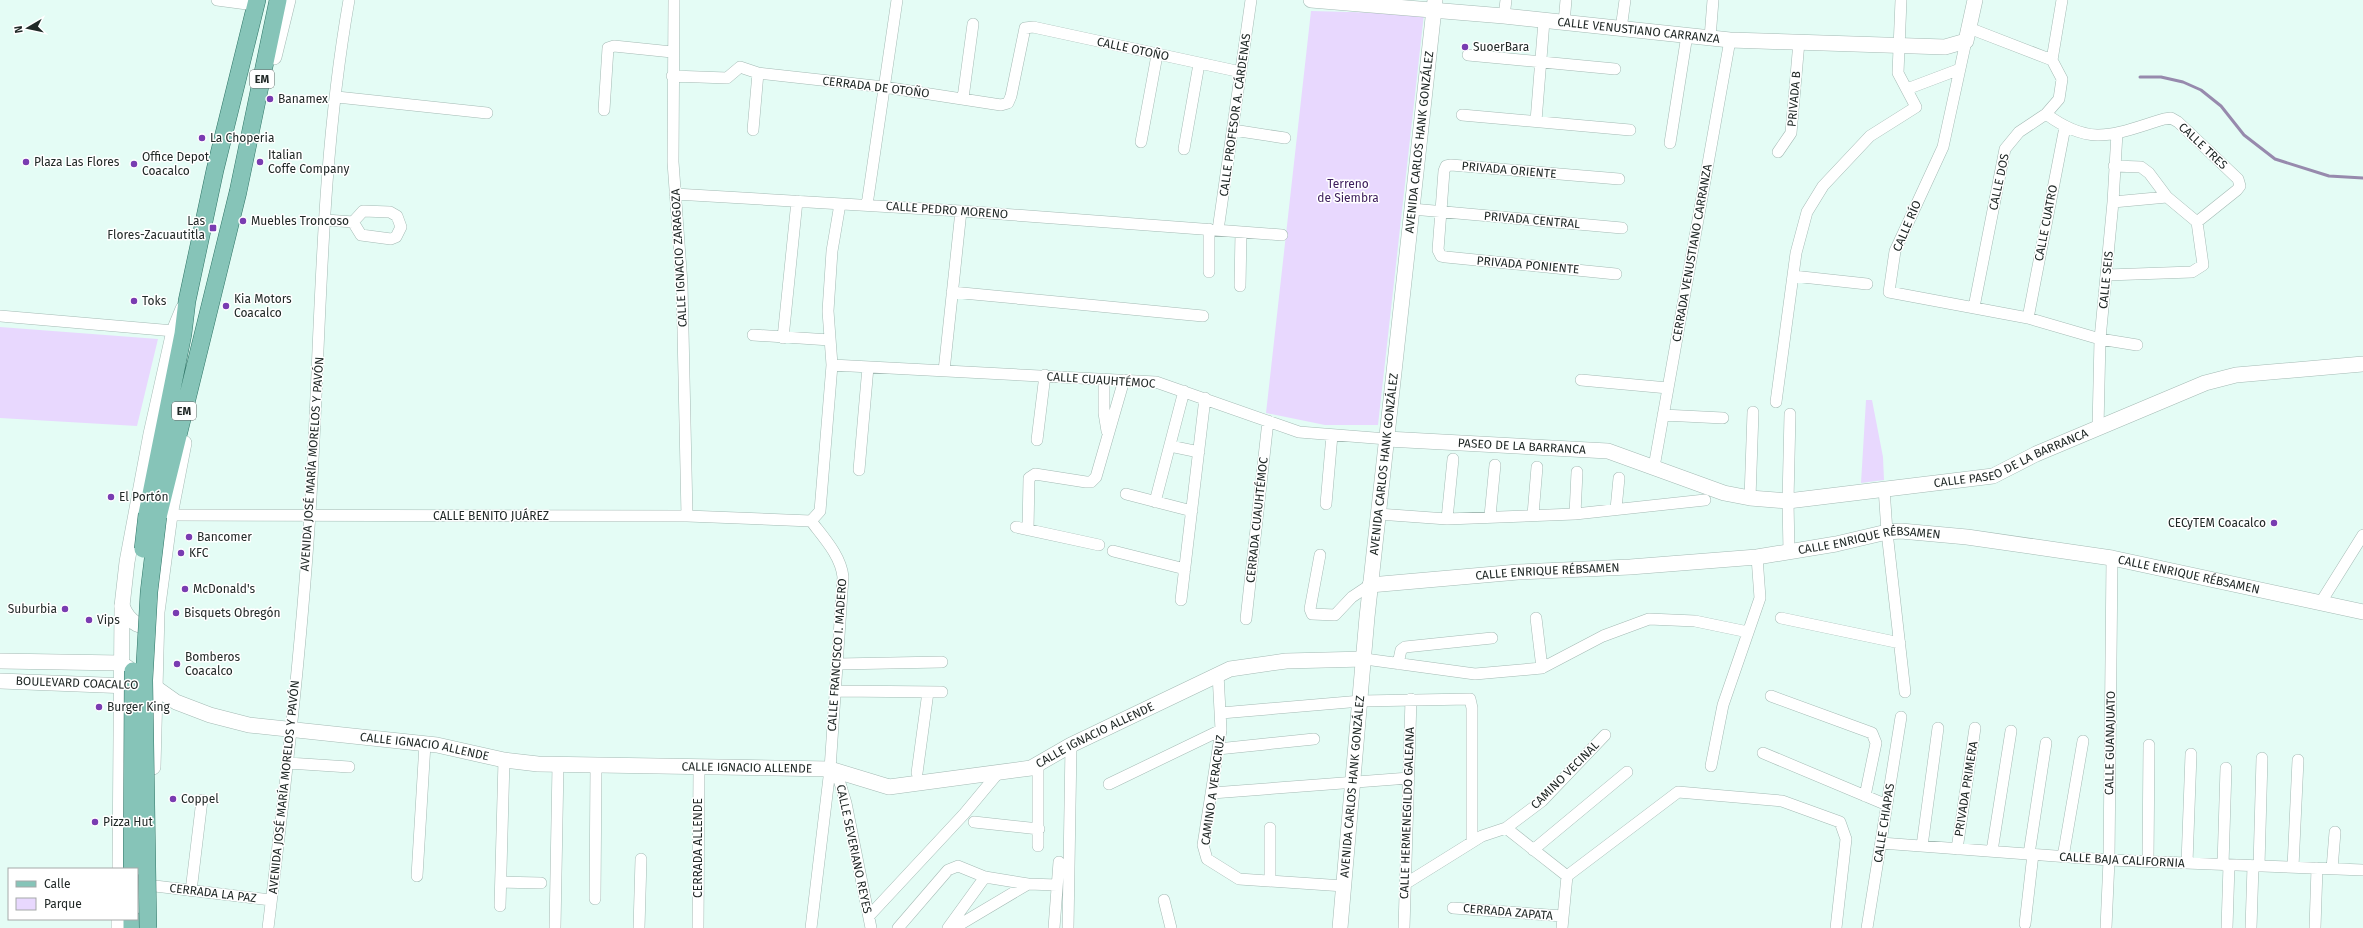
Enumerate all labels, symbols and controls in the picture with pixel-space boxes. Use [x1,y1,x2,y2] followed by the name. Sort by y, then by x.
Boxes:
[8,8,48,48] north arrow
[1557,15,1721,46] street label: CALLE VENUSTIANO CARRANZA
[12,25,26,34] text: N
[1216,32,1253,198] street label: CALLE PROFESOR A. CÁRDENAS
[1096,34,1171,64] street label: CALLE OTOÑO
[1473,40,1529,54] place label: SuoerBara
[1460,42,1470,52] marker: SuoerBara
[1402,50,1436,234] street label: AVENIDA CARLOS HANK GONZÁLEZ
[250,70,274,88] road number: EM
[1785,70,1803,128] street label: PRIVADA B
[822,72,931,101] street label: CERRADA DE OTOÑO
[278,92,328,106] place label: Banamex
[265,94,275,104] marker: Banamex
[2176,120,2231,172] street label: CALLE TRES
[210,131,274,145] place label: La Choperia
[197,133,207,143] marker: La Choperia
[268,148,349,176] place label: Italian Coffe Company
[142,150,210,178] place label: Office Depot Coacalco
[1986,152,2012,212] street label: CALLE DOS
[34,155,120,169] place label: Plaza Las Flores
[21,157,31,167] marker: Plaza Las Flores
[255,157,265,167] marker: Italian Coffe Company
[129,159,139,169] marker: Office Depot Coacalco
[1461,159,1557,181] street label: PRIVADA ORIENTE
[1669,163,1715,343] street label: CERRADA VENUSTIANO CARRANZA
[1317,177,1379,205] park label: Terreno de Siembra
[2032,184,2060,262] street label: CALLE CUATRO
[668,188,690,328] street label: CALLE IGNACIO ZARAGOZA
[1889,198,1924,254] street label: CALLE RÍO
[885,199,1009,221] street label: CALLE PEDRO MORENO
[1483,209,1581,231] street label: PRIVADA CENTRAL
[107,214,205,242] place label: Las Flores-Zacuautitla
[251,214,349,228] place label: Muebles Troncoso
[238,216,248,226] marker: Muebles Troncoso
[208,223,218,233] marker: Las Flores-Zacuautitla
[2096,250,2116,310] street label: CALLE SEIS
[1476,254,1580,276] street label: PRIVADA PONIENTE
[234,292,292,320] place label: Kia Motors Coacalco
[142,294,167,308] place label: Toks
[129,296,139,306] marker: Toks
[221,301,231,311] marker: Kia Motors Coacalco
[297,356,326,572] street label: AVENIDA JOSÉ MARÍA MORELOS Y PAVÓN
[1046,368,1156,391] street label: CALLE CUAUHTÉMOC
[1367,372,1401,556] street label: AVENIDA CARLOS HANK GONZÁLEZ
[172,402,196,420] road number: EM
[1933,426,2090,490] street label: CALLE PASEO DE LA BARRANCA
[1457,436,1586,457] street label: PASEO DE LA BARRANCA
[1242,456,1271,584] street label: CERRADA CUAUHTÉMOC
[119,490,168,504] place label: El Portón
[106,492,116,502] marker: El Portón
[433,508,549,523] street label: CALLE BENITO JUÁREZ
[2168,516,2266,530] place label: CECyTEM Coacalco
[2269,518,2279,528] marker: CECyTEM Coacalco
[1797,523,1941,557] street label: CALLE ENRIQUE RÉBSAMEN
[197,530,252,544] place label: Bancomer
[184,532,194,542] marker: Bancomer
[189,546,209,560] place label: KFC
[176,548,186,558] marker: KFC
[2117,552,2261,597] street label: CALLE ENRIQUE RÉBSAMEN
[1475,560,1620,583] street label: CALLE ENRIQUE RÉBSAMEN
[825,578,849,732] street label: CALLE FRANCISCO I. MADERO
[193,582,255,596] place label: McDonald's
[180,584,190,594] marker: McDonald's
[8,602,57,616] place label: Suburbia
[60,604,70,614] marker: Suburbia
[184,606,280,620] place label: Bisquets Obregón
[171,608,181,618] marker: Bisquets Obregón
[97,613,120,627] place label: Vips
[84,615,94,625] marker: Vips
[185,650,241,678] place label: Bomberos Coacalco
[172,659,182,669] marker: Bomberos Coacalco
[15,674,139,692] street label: BOULEVARD COACALCO
[265,679,302,895] street label: AVENIDA JOSÉ MARÍA MORELOS Y PAVÓN
[2102,691,2118,795] street label: CALLE GUANAJUATO
[1337,695,1367,878] street label: AVENIDA CARLOS HANK GONZÁLEZ
[1033,699,1156,771] street label: CALLE IGNACIO ALLENDE
[107,700,171,714] place label: Burger King
[94,702,104,712] marker: Burger King
[1397,727,1417,899] street label: CALLE HERMENEGILDO GALEANA
[359,730,490,763] street label: CALLE IGNACIO ALLENDE
[1198,734,1228,846] street label: CAMINO A VERACRUZ
[1528,738,1602,812] street label: CAMINO VECINAL
[1952,740,1980,838] street label: PRIVADA PRIMERA
[681,759,812,776] street label: CALLE IGNACIO ALLENDE
[1871,782,1897,864] street label: CALLE CHIAPAS
[833,783,875,915] street label: CALLE SEVERIANO REYES
[181,792,219,806] place label: Coppel
[168,794,178,804] marker: Coppel
[691,798,705,898] street label: CERRADA ALLENDE
[103,815,154,829] place label: Pizza Hut
[90,817,100,827] marker: Pizza Hut
[2059,850,2185,870] street label: CALLE BAJA CALIFORNIA
[8,868,138,920] legend
[44,877,71,891] text: Calle
[169,881,257,905] street label: CERRADA LA PAZ
[44,897,82,911] text: Parque
[1462,901,1554,923] street label: CERRADA ZAPATA

